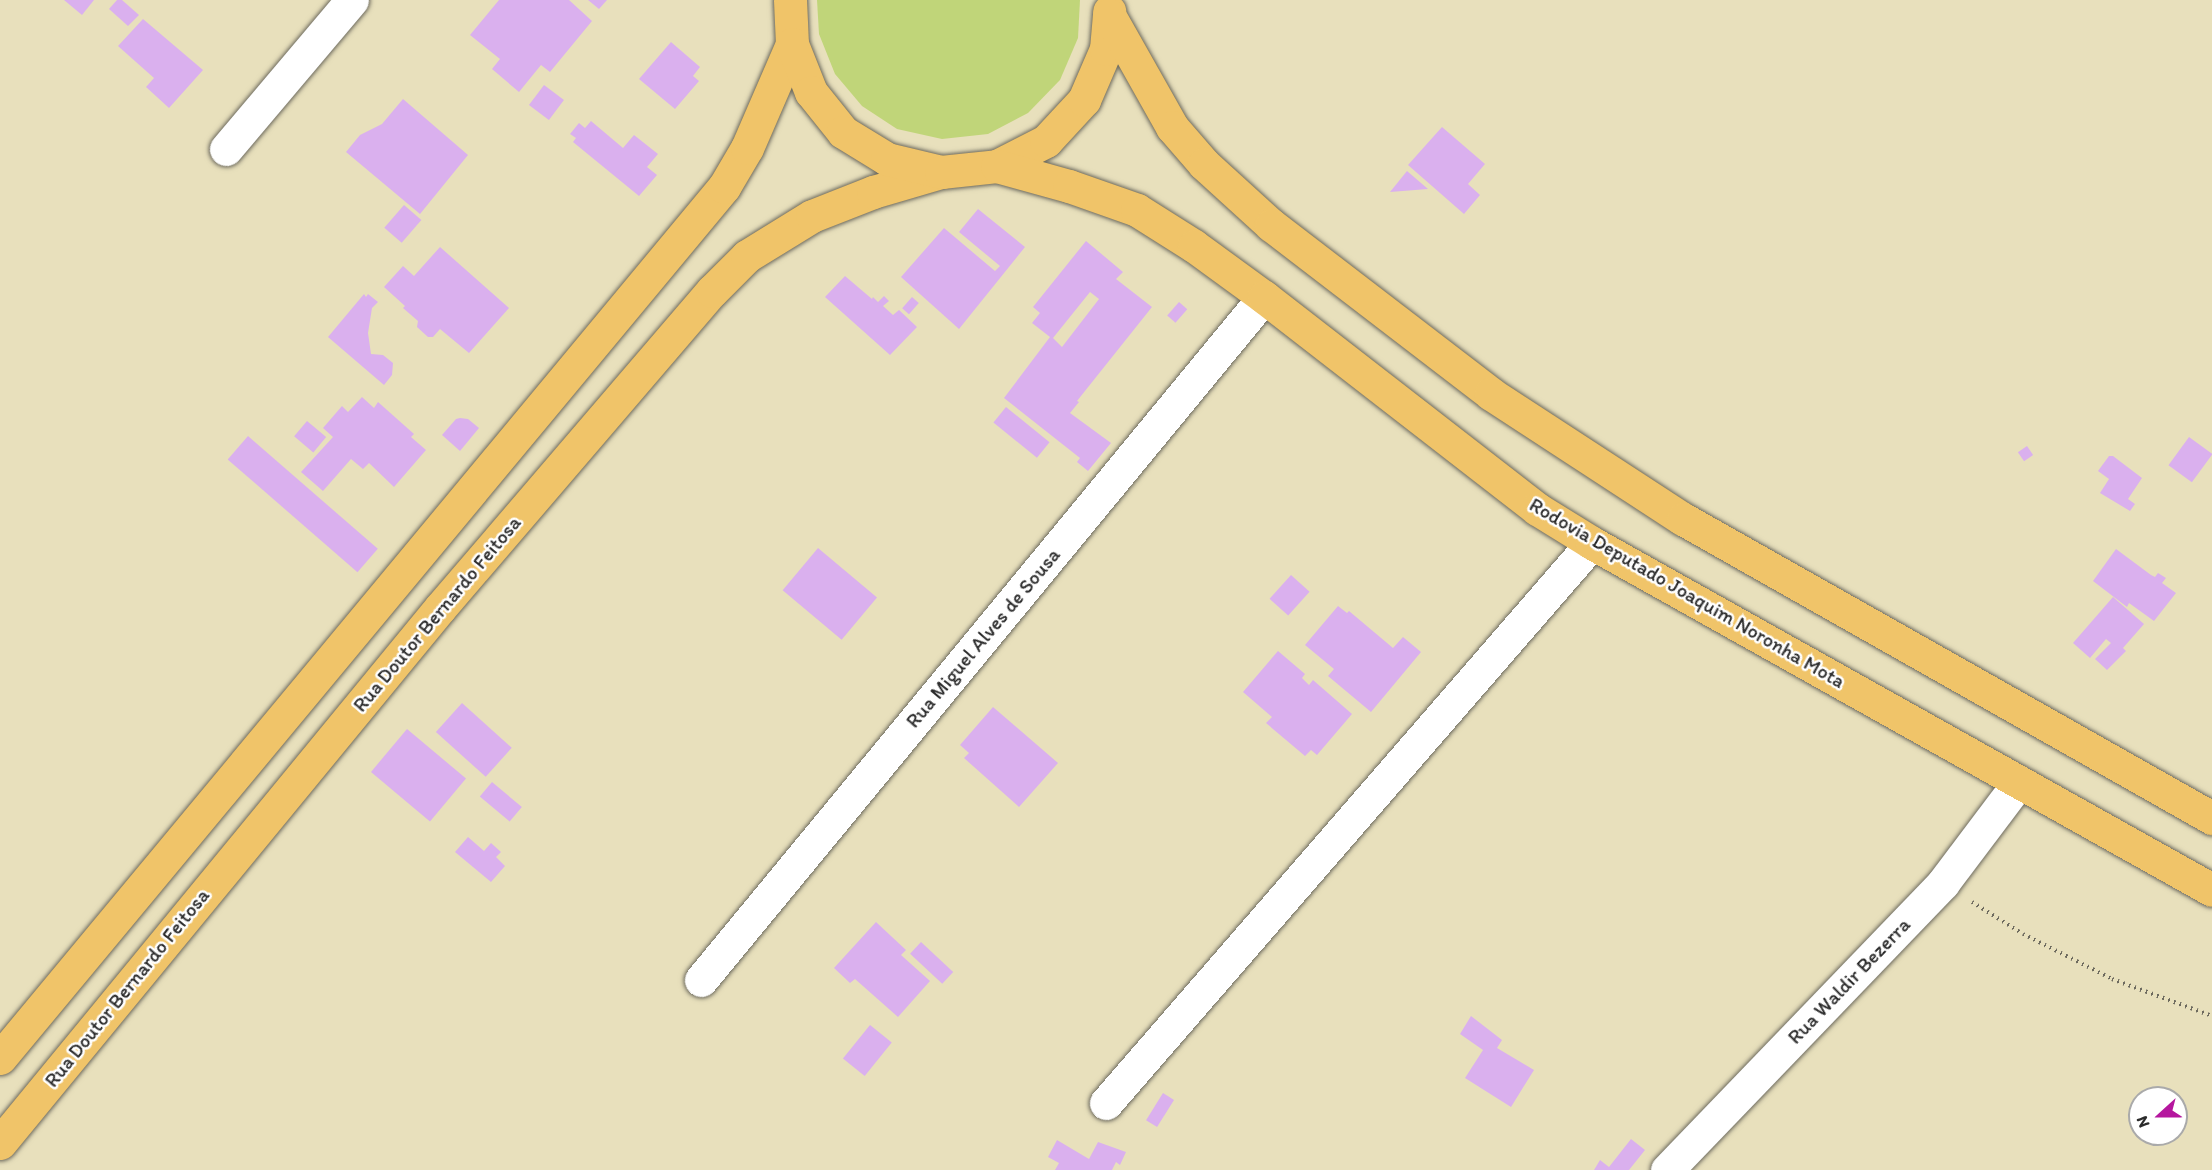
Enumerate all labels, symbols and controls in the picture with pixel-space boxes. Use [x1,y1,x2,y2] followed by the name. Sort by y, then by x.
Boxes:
[1526,493,1848,693] street label: Rodovia Deputado Joaquim Noronha Mota
[348,512,526,716] street label: Rua Doutor Bernardo Feitosa
[901,543,1065,733] street label: Rua Miguel Alves de Sousa
[40,884,214,1092] street label: Rua Doutor Bernardo Feitosa
[1783,913,1915,1049] street label: Rua Waldir Bezerra
[2128,1086,2188,1146] north arrow
[2132,1113,2153,1130] text: N

